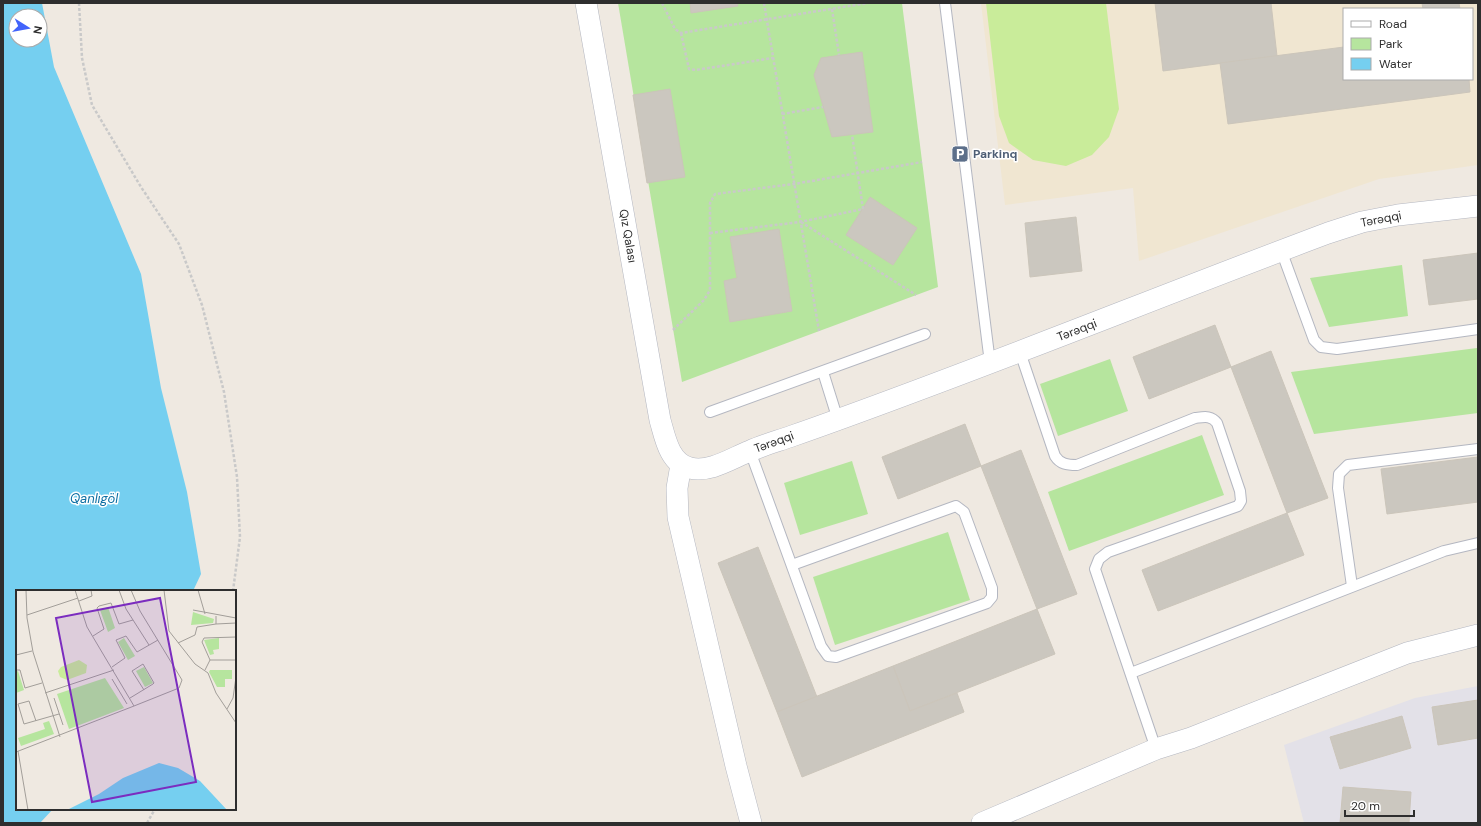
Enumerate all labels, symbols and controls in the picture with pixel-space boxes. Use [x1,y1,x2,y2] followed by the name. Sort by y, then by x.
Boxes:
[8,8,48,48] north arrow
[1343,8,1473,80] legend
[1379,16,1407,32] text: Road
[30,25,45,35] text: N
[1379,36,1403,52] text: Park
[1379,56,1413,72] text: Water
[950,144,970,164] parking icon: Parkinq
[973,146,1018,162] place label: Parkinq
[1359,207,1403,231] street label: Tərəqqi
[615,208,641,264] street label: Qız Qalası
[1055,315,1099,345] street label: Tərəqqi
[752,427,796,457] street label: Tərəqqi
[70,490,119,507] water label: Qanlıgöl
[16,590,236,810] inset map
[1345,792,1414,818] scale bar
[1351,798,1380,814] text: 20 m

